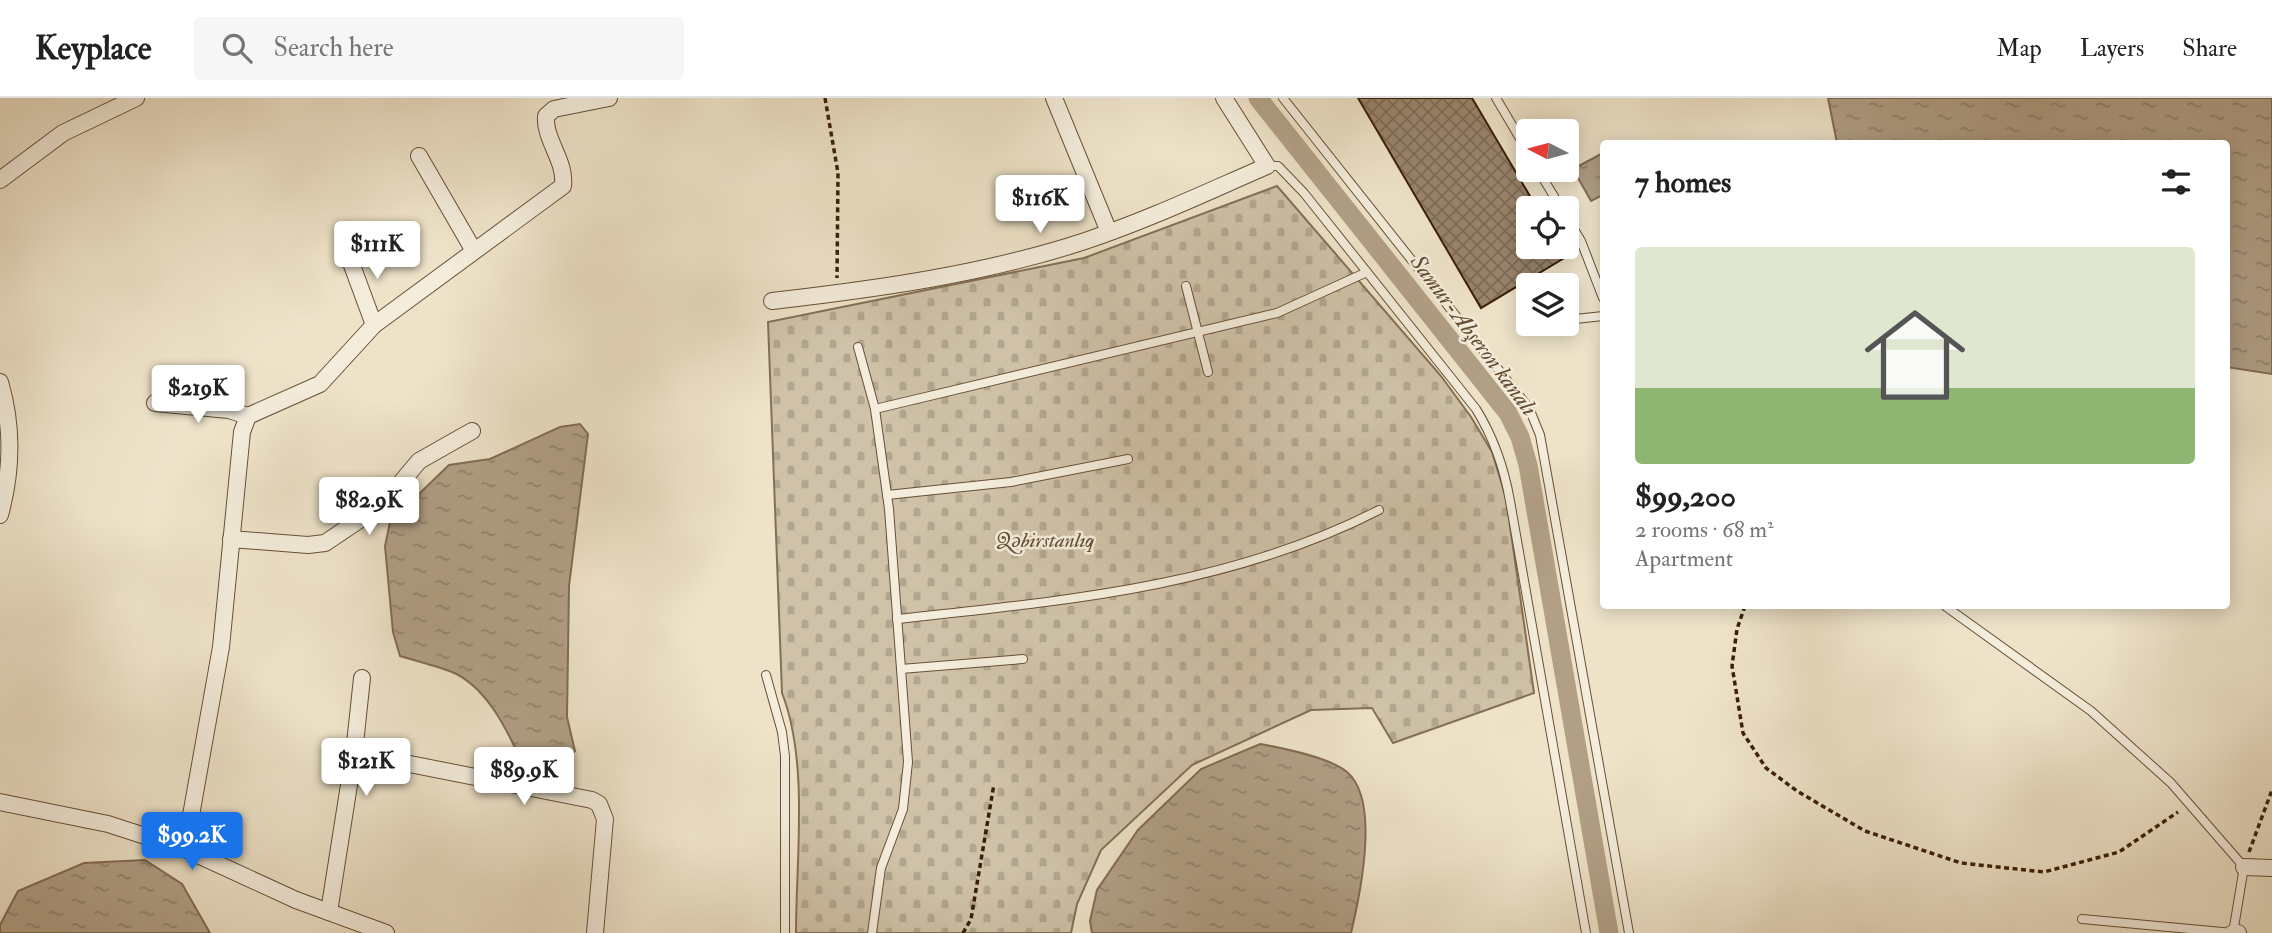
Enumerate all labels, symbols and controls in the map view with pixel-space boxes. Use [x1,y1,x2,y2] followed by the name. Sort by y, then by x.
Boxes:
[194,17,684,80] search box
[35,28,152,69] text: Keyplace
[218,29,256,67] icon: search
[274,32,394,64] text: Search here
[1997,33,2042,64] text: Map
[2080,33,2144,64] text: Layers
[2182,33,2237,64] text: Share
[1516,119,1578,182] north arrow
[1516,119,1579,336] map controls
[2157,163,2195,201] icon: filters
[1635,164,1731,201] text: 7 homes
[991,176,1089,235] pin: $116K
[1011,183,1069,212] text: $116K
[1516,196,1579,259] button: locate
[328,222,426,281] pin: $111K
[350,229,404,258] text: $111K
[1403,248,1544,421] water label: Samur-Abşeron kanalı
[1516,273,1579,336] button: layers
[1852,292,1978,418] icon: home
[149,366,247,425] pin: $219K
[168,373,228,402] text: $219K
[312,478,426,537] pin: $82.9K
[1635,478,1736,515] text: $99,200
[335,485,403,514] text: $82.9K
[1635,515,1774,544] text: 2 rooms · 68 m²
[996,527,1094,554] park label: Qəbirstanlıq
[1635,544,1733,573] text: Apartment
[317,738,415,798] pin: $121K
[337,746,395,775] text: $121K
[467,748,581,807] pin: $89.9K
[490,755,558,784] text: $89.9K
[135,812,249,872] pin: $99.2K
[158,820,226,849] text: $99.2K

